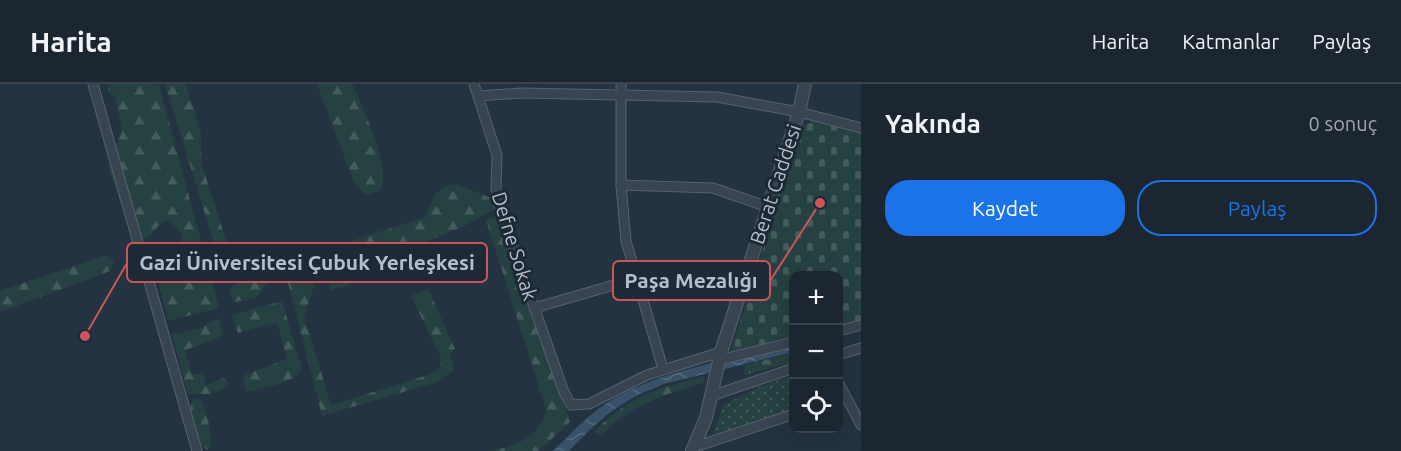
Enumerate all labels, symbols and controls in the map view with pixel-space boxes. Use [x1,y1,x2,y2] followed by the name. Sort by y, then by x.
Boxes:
[30,26,112,57] text: Harita
[1092,29,1149,53] text: Harita
[1182,29,1279,53] text: Katmanlar
[1312,29,1371,53] text: Paylaş
[885,109,981,138] text: Yakında
[1309,112,1377,135] text: 0 sonuç
[745,121,805,247] street label: Berat Caddesi
[885,180,1125,236] button: Kaydet
[1137,180,1377,236] button: Paylaş
[488,189,542,303] street label: Defne Sokak
[127,243,487,282] callout: Gazi Üniversitesi Çubuk Yerleşkesi
[139,250,475,274] text: Gazi Üniversitesi Çubuk Yerleşkesi
[613,261,770,300] callout: Paşa Mezalığı
[624,268,758,292] text: Paşa Mezalığı
[789,271,843,433] map controls
[789,271,843,325] button: +
[789,325,843,379] button: −
[789,379,843,433] button: locate

